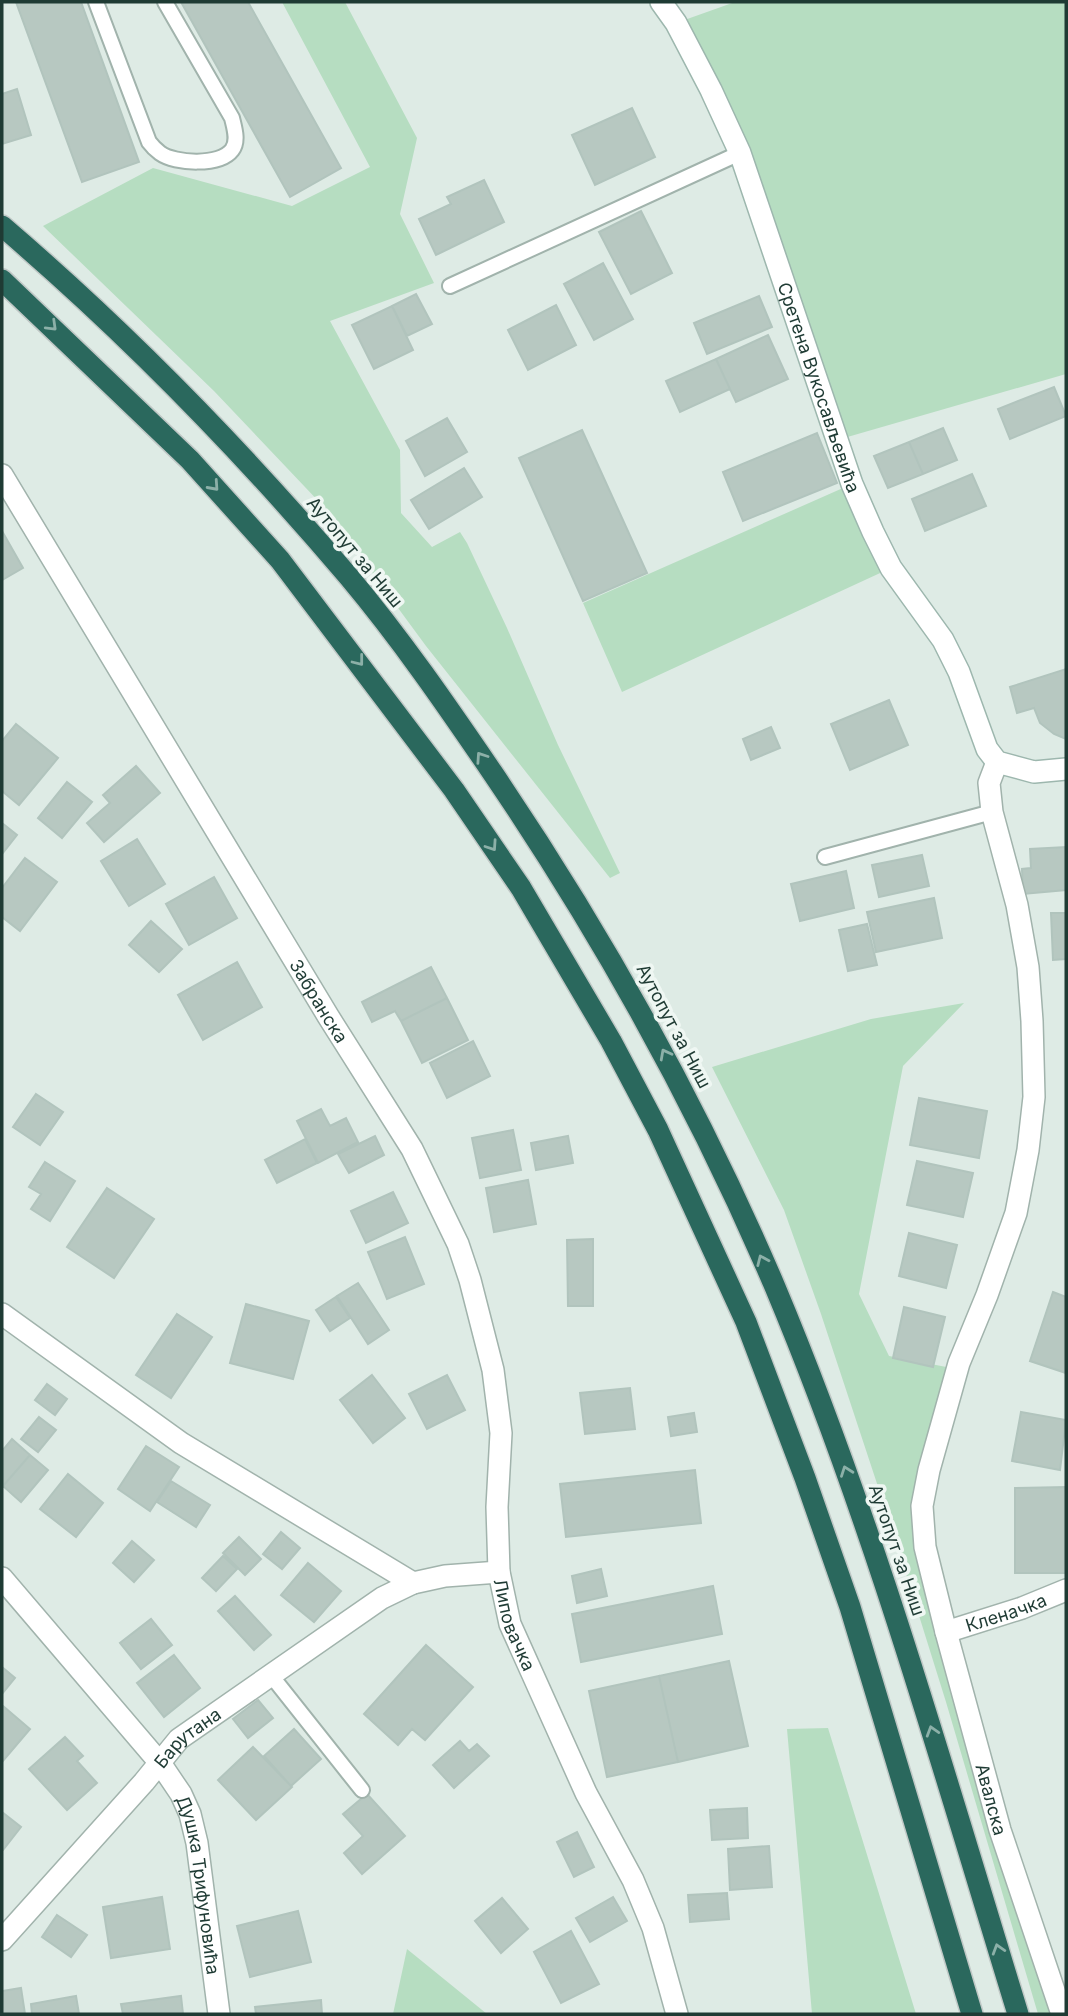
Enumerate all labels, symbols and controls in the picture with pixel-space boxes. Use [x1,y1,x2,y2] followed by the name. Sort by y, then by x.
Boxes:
[774,279,865,496] street label: Сретена Вукосављевића
[44,318,57,331] one-way arrow
[205,478,218,491] one-way arrow
[303,493,407,611] street label: Аутопут за Ниш
[350,654,363,666] one-way arrow
[476,751,489,764] one-way arrow
[484,838,496,851] one-way arrow
[286,955,353,1046] street label: Забранска
[632,960,716,1092] street label: Аутопут за Ниш
[660,1049,673,1062] one-way arrow
[756,1255,770,1267] one-way arrow
[840,1466,854,1478] one-way arrow
[865,1482,929,1618] street label: Аутопут за Ниш
[490,1577,540,1674] street label: Липовачка
[963,1589,1049,1636] street label: Кленачка
[149,1703,225,1772] street label: Барутана
[925,1726,940,1738] one-way arrow
[972,1761,1011,1837] street label: Авалска
[172,1792,224,1976] street label: Душка Трифуновића
[992,1943,1006,1956] one-way arrow

